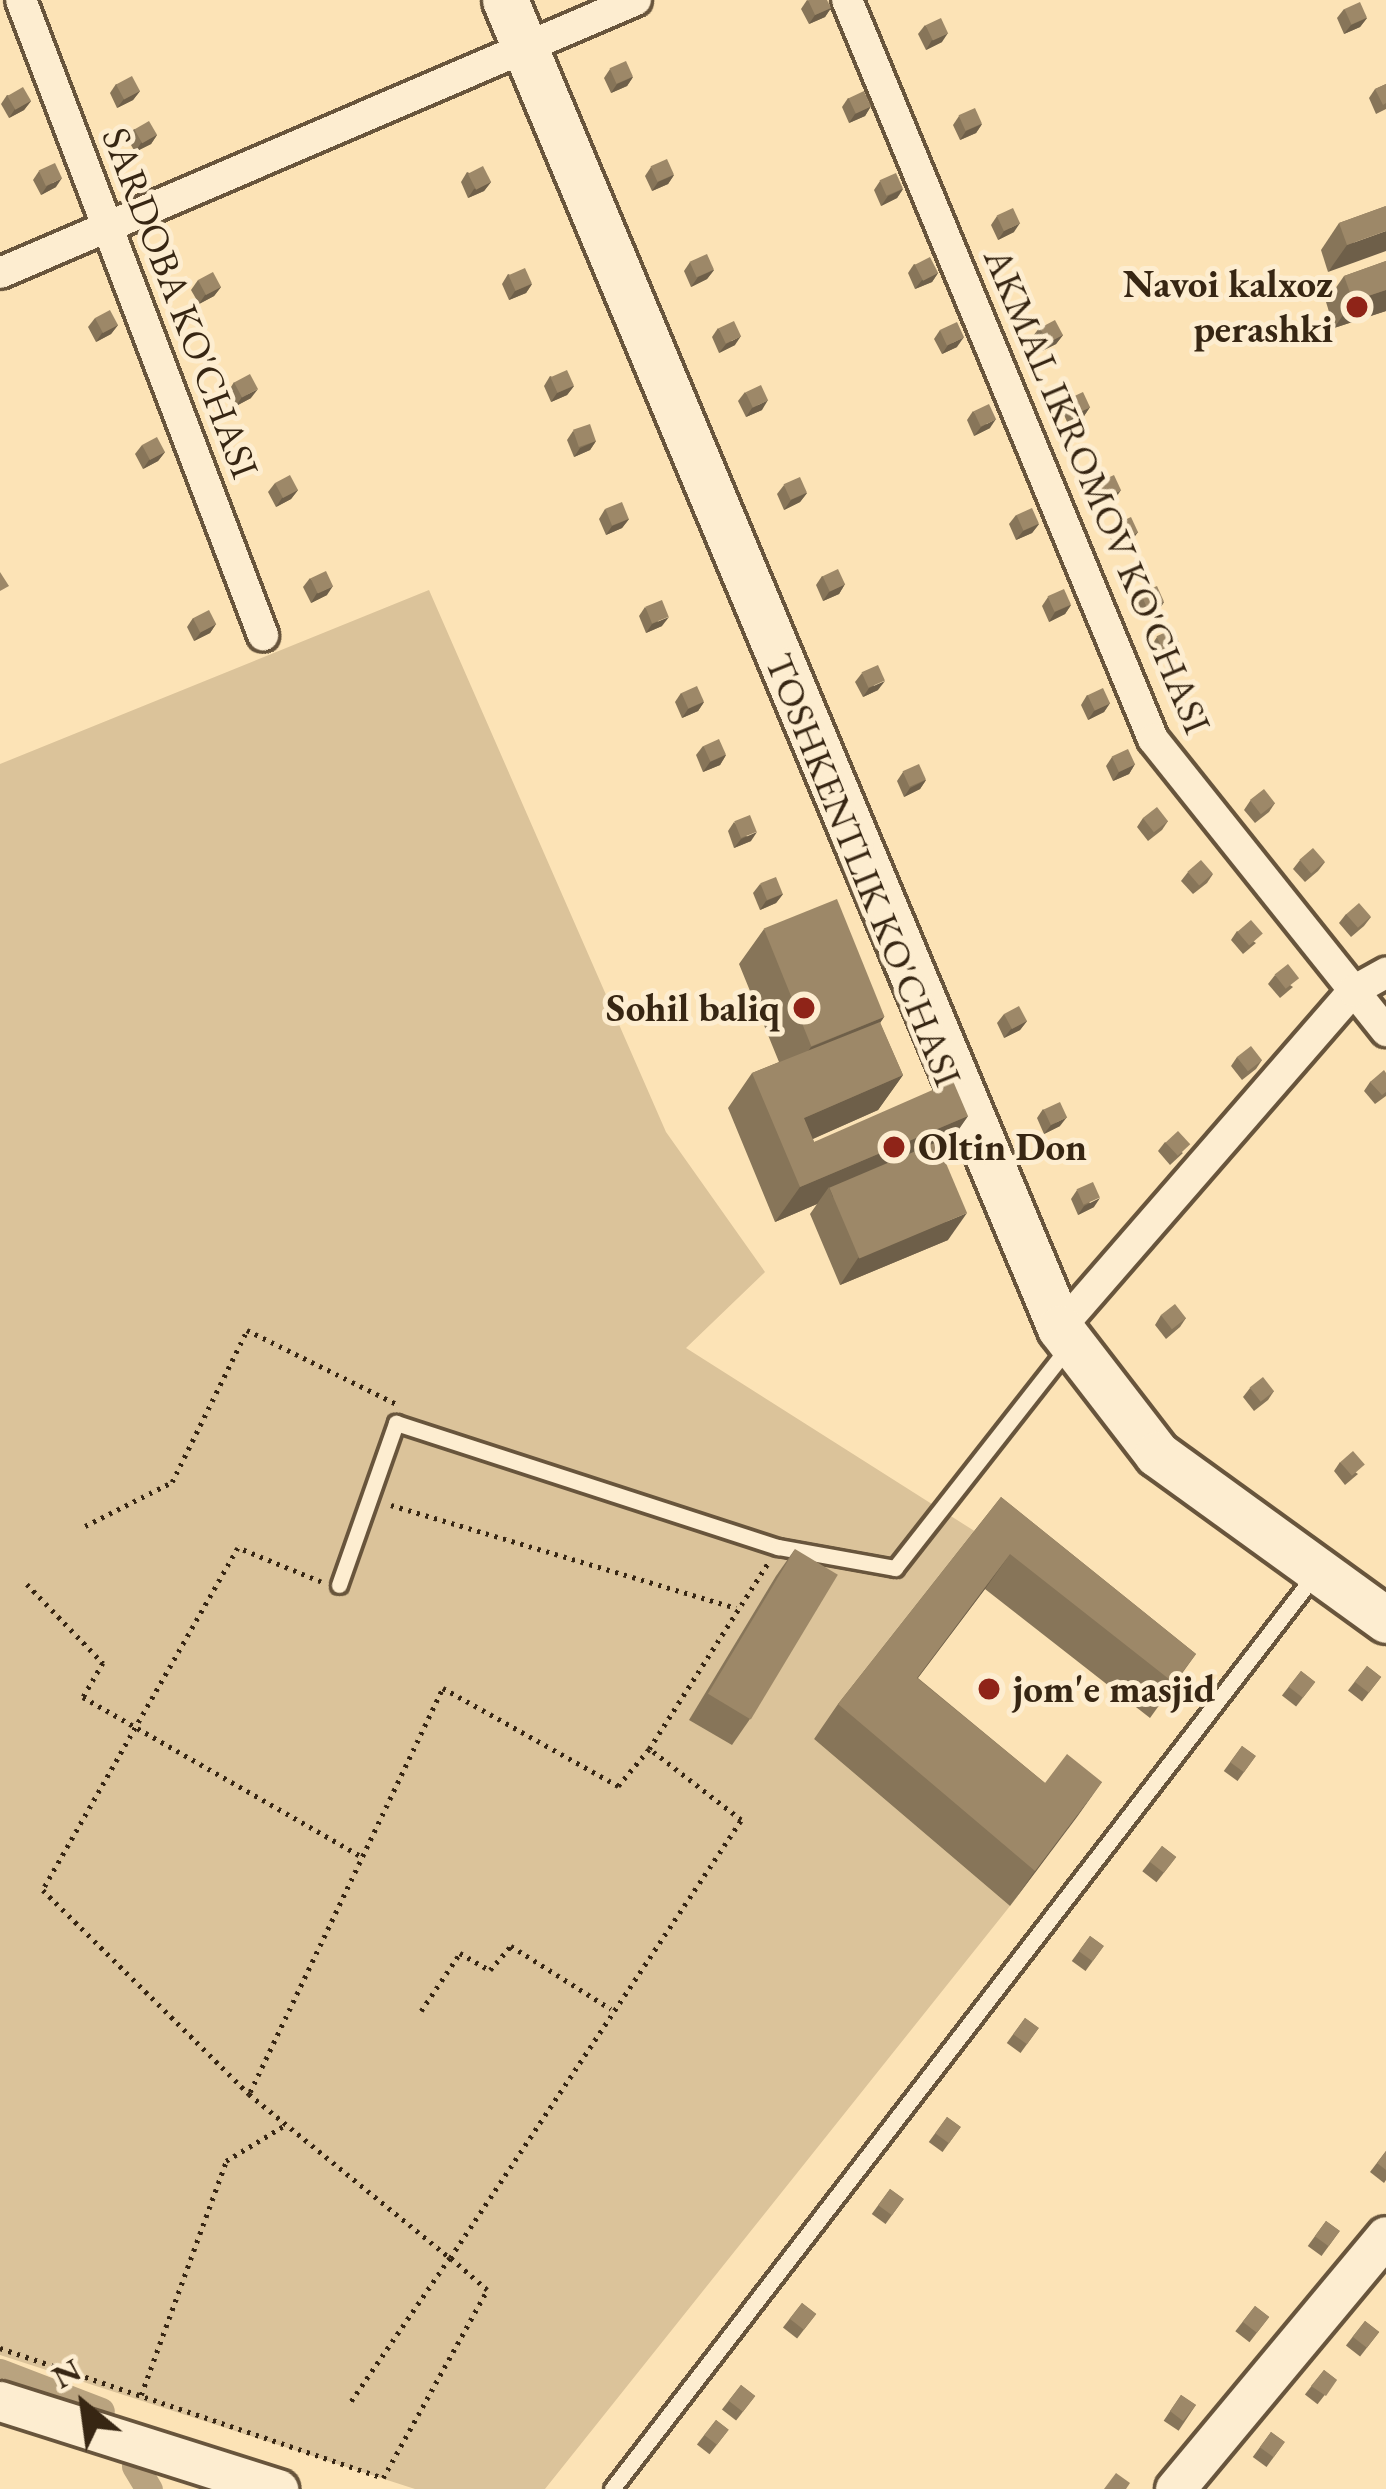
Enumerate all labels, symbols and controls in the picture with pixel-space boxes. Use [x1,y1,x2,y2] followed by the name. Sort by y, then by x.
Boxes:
[92,121,268,485] street label: SARDOBA KO'CHASI
[973,241,1221,741] street label: AKMAL IKROMOV KO'CHASI
[1123,262,1333,353] place label: Navoi kalxoz perashki
[1344,294,1370,320] marker: Navoi kalxoz perashki
[755,647,971,1093] street label: TOSHKENTLIK KO'CHASI
[606,985,780,1031] place label: Sohil baliq
[791,995,817,1021] marker: Sohil baliq
[918,1124,1087,1170] place label: Oltin Don
[881,1134,907,1160] marker: Oltin Don
[1013,1666,1215,1712] place label: jom'e masjid
[976,1676,1002,1702] marker: jom'e masjid
[24,2345,144,2465] north arrow
[44,2348,88,2398] text: N

